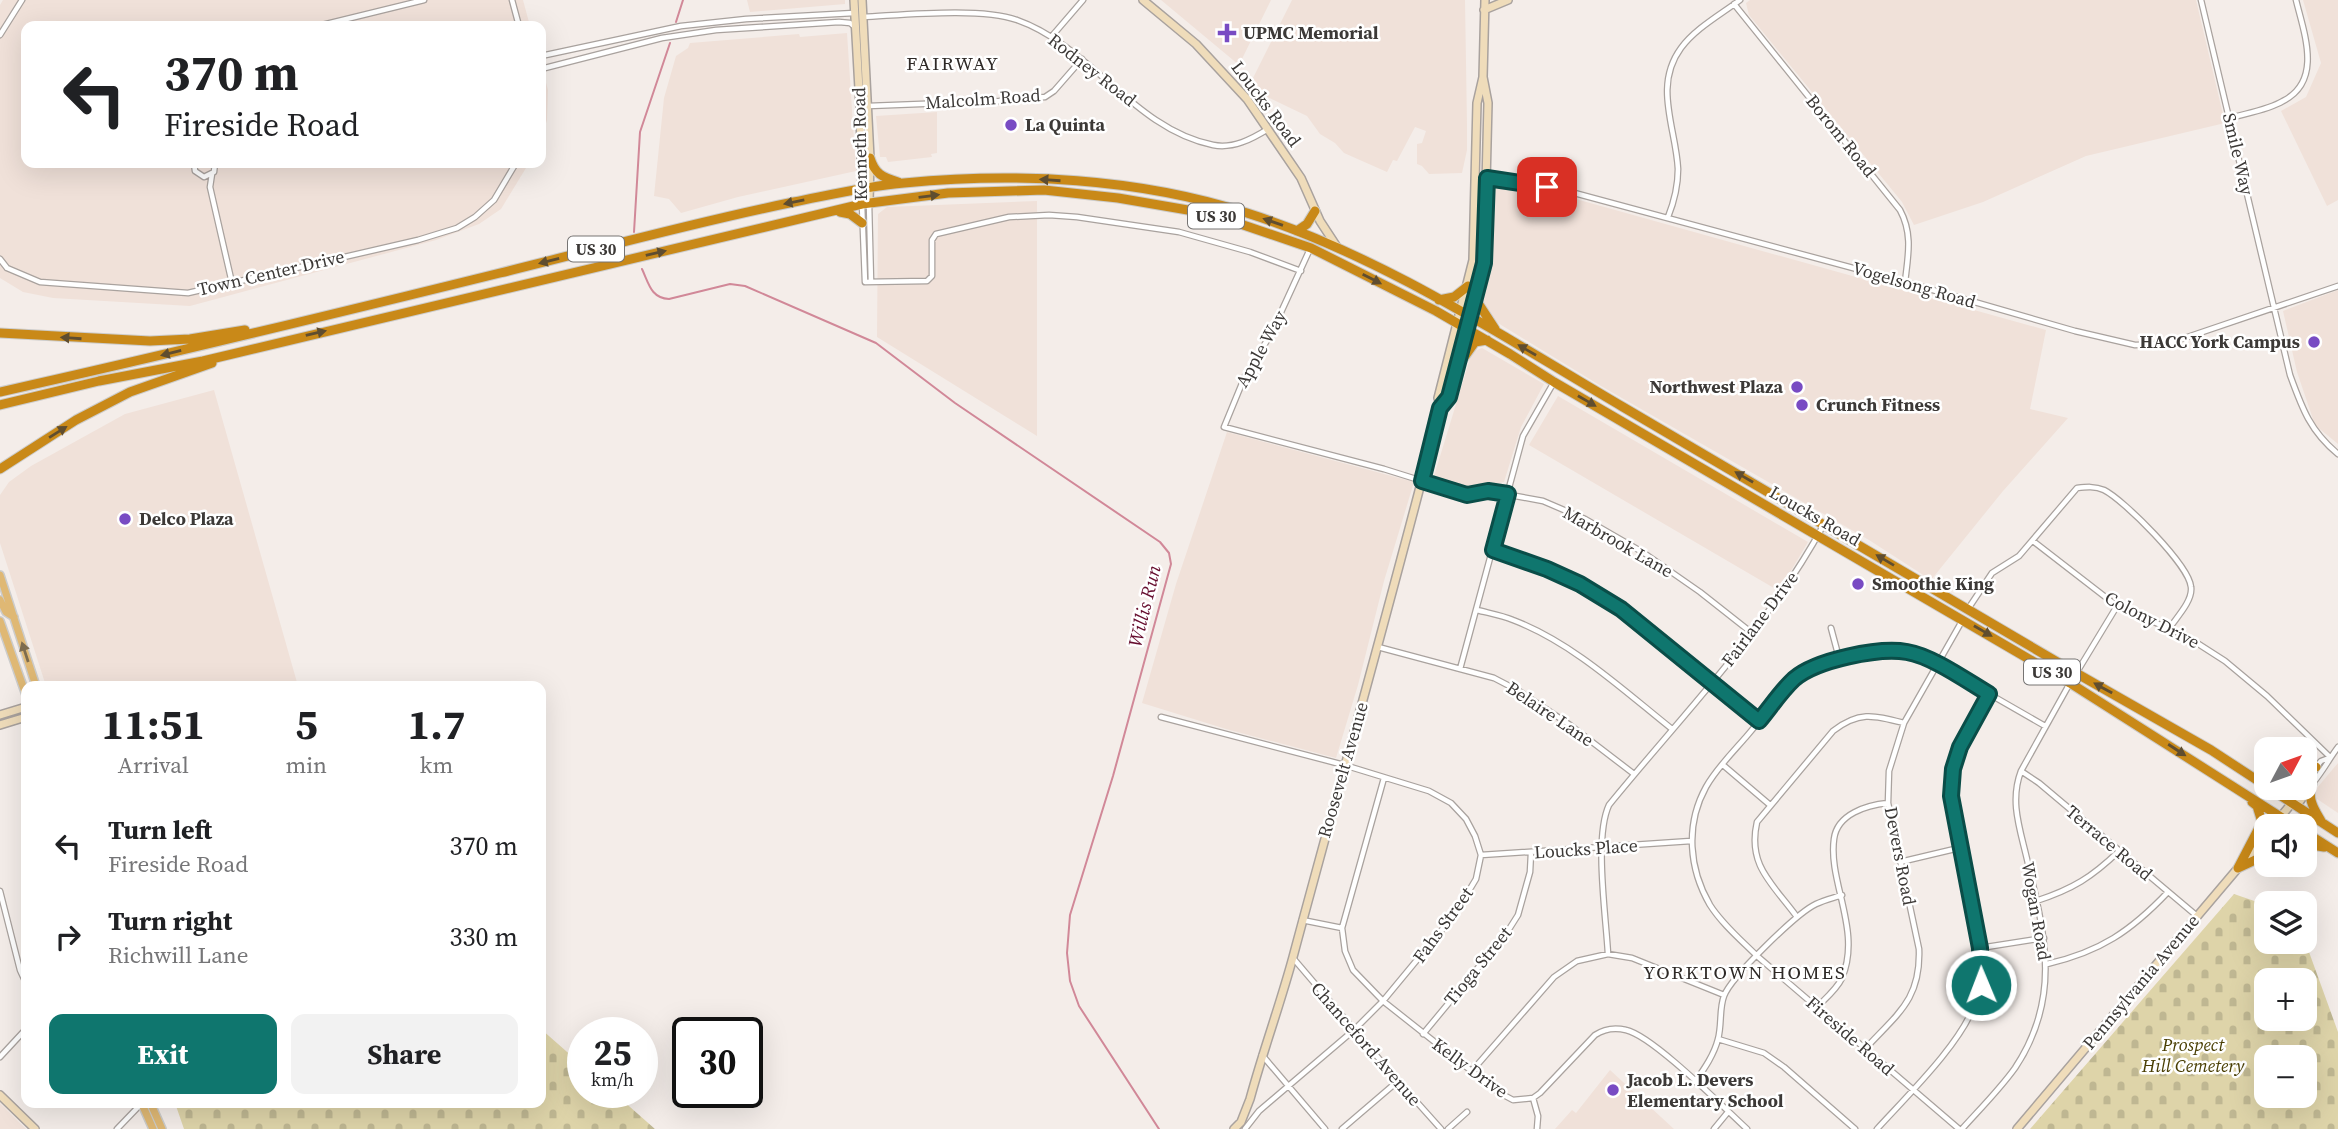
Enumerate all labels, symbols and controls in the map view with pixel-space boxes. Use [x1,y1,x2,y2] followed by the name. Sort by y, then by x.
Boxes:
[1243,20,1379,45] place label: UPMC Memorial
[1217,23,1237,43] marker: UPMC Memorial
[1043,27,1142,112] street label: Rodney Road
[164,39,299,106] text: 370 m
[49,49,140,140] icon: left
[906,50,1000,76] district label: FAIRWAY
[1226,56,1307,152] street label: Loucks Road
[925,82,1041,115] street label: Malcolm Road
[846,87,873,201] street label: Kenneth Road
[1800,89,1882,182] street label: Borom Road
[164,103,359,147] text: Fireside Road
[2217,111,2260,198] street label: Smile Way
[1025,112,1106,137] place label: La Quinta
[1003,117,1019,133] marker: La Quinta
[1517,157,1577,217] pin
[1528,168,1566,206] icon: arrive
[1039,174,1061,185] one-way arrow
[919,190,941,201] one-way arrow
[783,197,805,208] one-way arrow
[1188,204,1244,229] road number: US 30
[1262,216,1283,227] one-way arrow
[568,236,624,262] road number: US 30
[195,243,347,302] street label: Town Center Drive
[645,247,667,258] one-way arrow
[1850,255,1979,314] street label: Vogelsong Road
[538,256,560,267] one-way arrow
[1362,272,1382,284] one-way arrow
[1229,305,1292,392] street label: Apple Way
[305,327,327,338] one-way arrow
[2139,329,2300,354] place label: HACC York Campus
[59,332,81,343] one-way arrow
[2306,334,2322,350] marker: HACC York Campus
[1517,344,1536,356] one-way arrow
[160,348,182,359] one-way arrow
[1650,374,1783,399] place label: Northwest Plaza
[1789,379,1805,395] marker: Northwest Plaza
[1816,392,1940,417] place label: Crunch Fitness
[1578,395,1597,407] one-way arrow
[1794,397,1810,413] marker: Crunch Fitness
[48,426,67,439] one-way arrow
[1734,471,1753,484] one-way arrow
[1765,479,1866,552] street label: Loucks Road
[1558,500,1678,583] street label: Marbrook Lane
[139,506,234,531] place label: Delco Plaza
[117,511,133,527] marker: Delco Plaza
[1876,554,1895,567] one-way arrow
[1121,562,1167,650] water label: Willis Run
[1715,566,1804,672] street label: Fairlane Drive
[1872,571,1994,596] place label: Smoothie King
[1850,576,1866,592] marker: Smoothie King
[2100,585,2204,654] street label: Colony Drive
[1973,625,1992,637] one-way arrow
[19,641,30,662] one-way arrow
[2024,660,2080,684] road number: US 30
[1502,675,1599,752] street label: Belaire Lane
[2093,682,2113,694] one-way arrow
[101,695,205,753] text: 11:51
[295,695,318,753] text: 5
[407,695,466,753] text: 1.7
[1311,699,1374,841] street label: Roosevelt Avenue
[2254,737,2317,800] north arrow
[2254,737,2317,1108] map controls
[2167,743,2187,756] one-way arrow
[118,749,189,781] text: Arrival
[286,749,327,781] text: min
[420,749,453,781] text: km
[2061,799,2158,886] street label: Terrace Road
[1879,804,1922,907] street label: Devers Road
[108,812,212,848] text: Turn left
[2254,814,2317,877] button: sound
[49,827,87,865] icon: left
[450,828,518,864] text: 370 m
[1533,832,1639,865] street label: Loucks Place
[108,848,248,880] text: Fireside Road
[2016,860,2057,962] street label: Wogan Road
[1407,882,1479,968] street label: Fahs Street
[2254,891,2317,954] button: layers
[108,903,232,939] text: Turn right
[2077,909,2205,1055] street label: Pennsylvania Avenue
[49,918,87,956] icon: right
[450,919,518,955] text: 330 m
[1438,921,1517,1010] street label: Tioga Street
[108,939,248,971] text: Richwill Lane
[1944,948,2018,1022] position arrow
[1643,959,1847,985] district label: YORKTOWN HOMES
[2254,968,2317,1031] button: +
[1305,976,1427,1111] street label: Chanceford Avenue
[1801,990,1900,1081] street label: Fireside Road
[49,1014,277,1094] button: Exit
[291,1014,518,1094] button: Share
[672,1017,763,1108] speed limit sign: 30
[594,1029,631,1077] text: 25
[1427,1032,1513,1104] street label: Kelly Drive
[2141,1032,2245,1078] park label: Prospect Hill Cemetery
[2254,1045,2317,1108] button: −
[591,1067,634,1092] text: km/h
[1626,1067,1784,1113] place label: Jacob L. Devers Elementary School
[1605,1082,1621,1098] marker: Jacob L. Devers Elementary School

